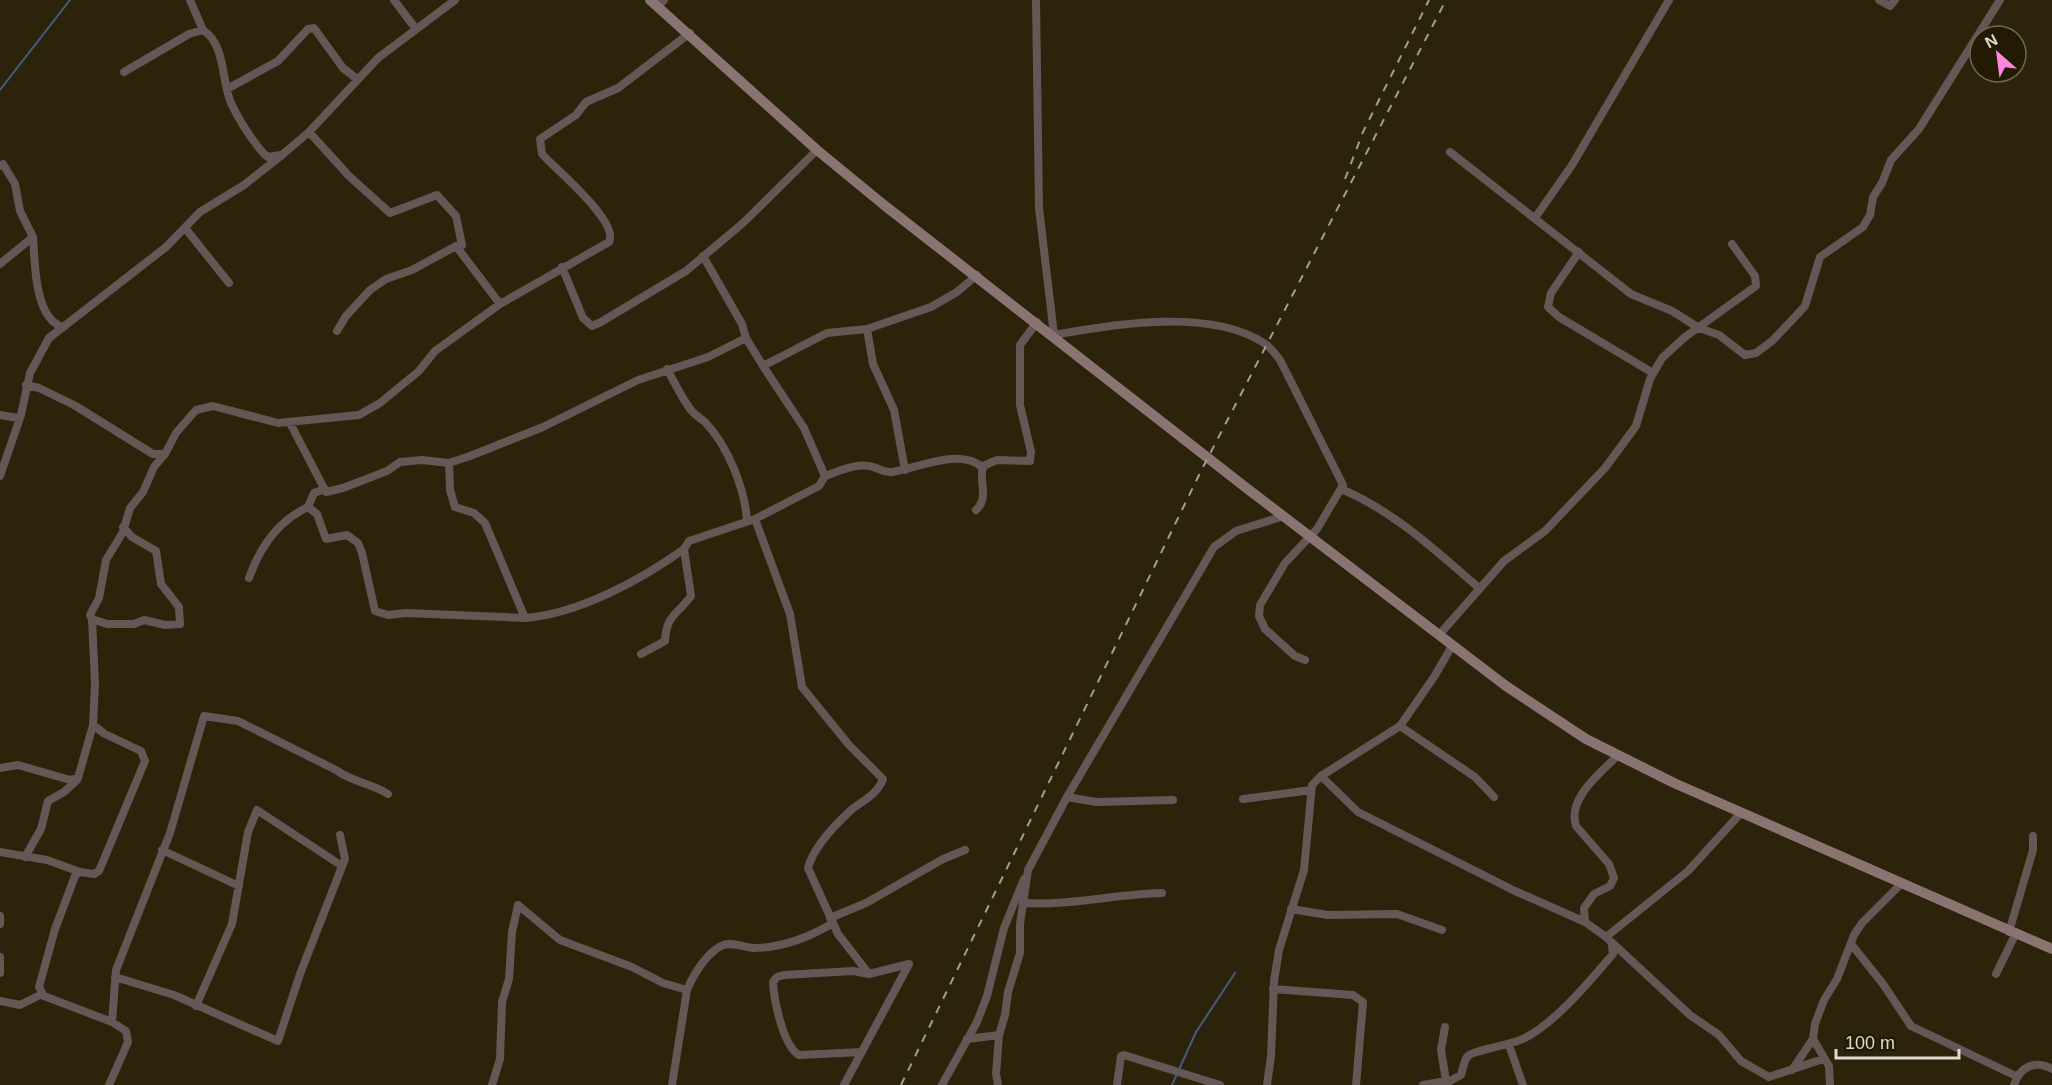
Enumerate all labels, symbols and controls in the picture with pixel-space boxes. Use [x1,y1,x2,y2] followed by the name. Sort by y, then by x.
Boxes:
[1968,24,2028,84] north arrow
[1982,31,2000,51] text: N
[1836,1022,1959,1060] scale bar
[1845,1033,1895,1053] text: 100 m

